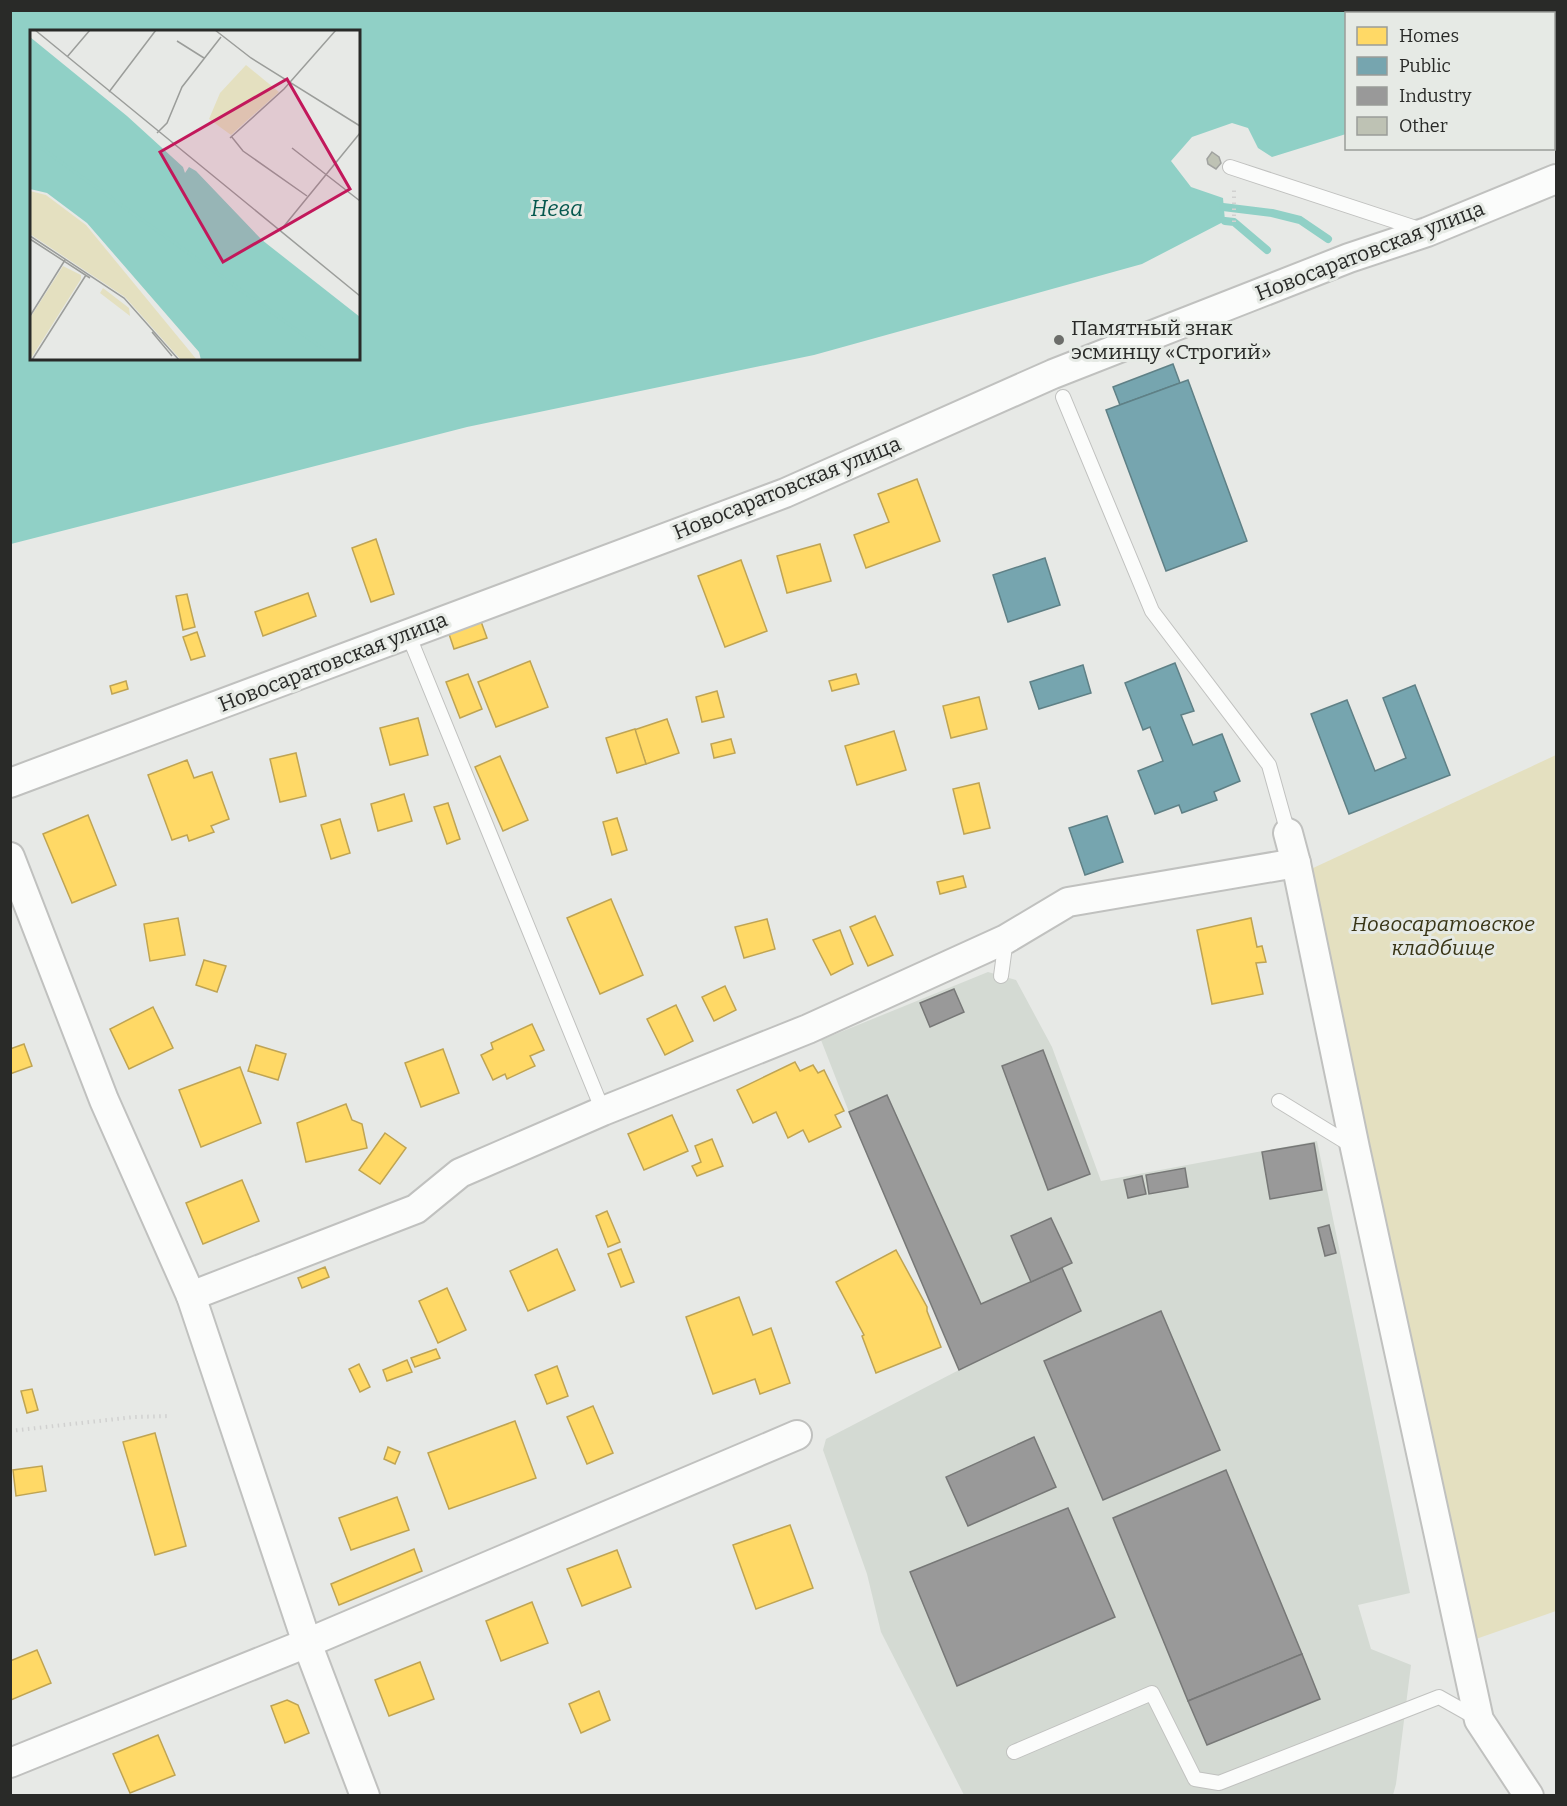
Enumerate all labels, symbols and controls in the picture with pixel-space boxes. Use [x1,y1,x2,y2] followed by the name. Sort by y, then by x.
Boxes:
[1345,12,1555,150] legend
[1399,25,1459,47] text: Homes
[30,30,360,360] inset map
[1399,55,1451,77] text: Public
[1399,85,1472,107] text: Industry
[1399,115,1448,137] text: Other
[531,195,583,222] water label: Нева
[1252,195,1489,307] street label: Новосаратовская улица
[1071,315,1271,365] place label: Памятный знак эсминцу «Строгий»
[1052,333,1066,347] marker: Памятный знак эсминцу «Строгий»
[669,430,905,546] street label: Новосаратовская улица
[215,606,452,718] street label: Новосаратовская улица
[1351,911,1535,961] park label: Новосаратовское кладбище

